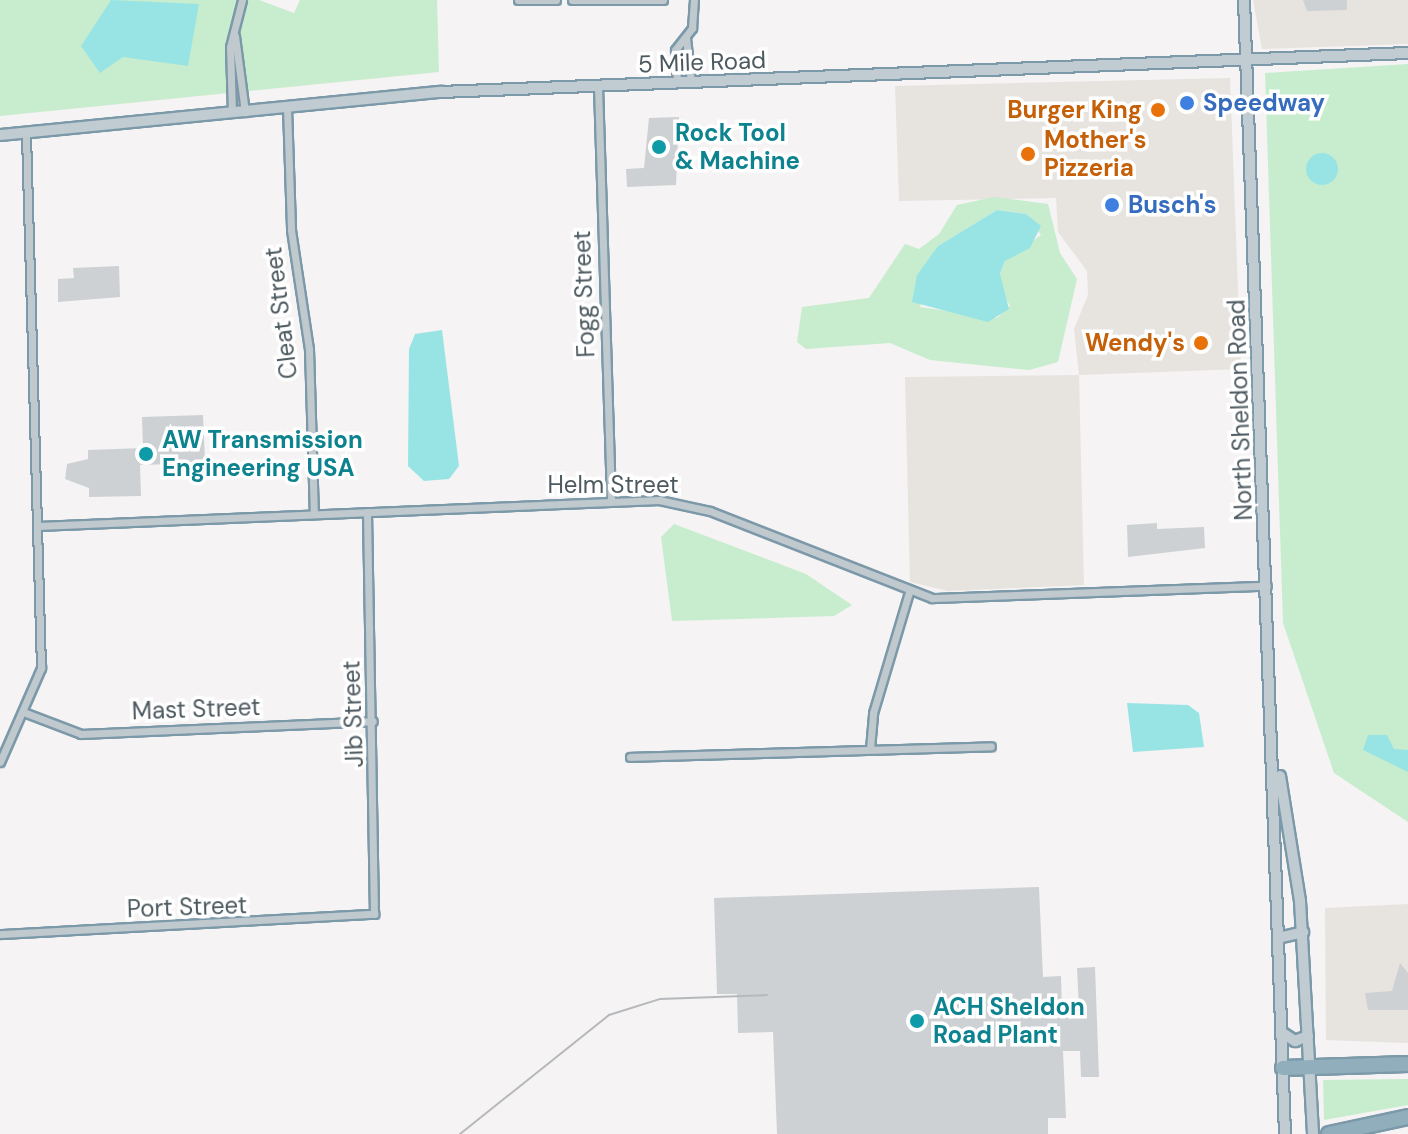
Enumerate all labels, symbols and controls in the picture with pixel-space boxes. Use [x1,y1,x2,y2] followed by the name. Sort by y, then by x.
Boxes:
[637,45,767,79] street label: 5 Mile Road
[1203,89,1325,117] place label: Speedway
[1178,94,1196,112] marker: Speedway
[1007,96,1142,124] place label: Burger King
[1149,101,1167,119] marker: Burger King
[675,119,800,175] place label: Rock Tool & Machine
[1044,126,1146,182] place label: Mother's Pizzeria
[650,138,668,156] marker: Rock Tool & Machine
[1019,145,1037,163] marker: Mother's Pizzeria
[1128,191,1217,219] place label: Busch's
[1103,196,1121,214] marker: Busch's
[567,230,601,358] street label: Fogg Street
[259,245,303,381] street label: Cleat Street
[1222,299,1258,521] street label: North Sheldon Road
[1085,329,1185,357] place label: Wendy's
[1192,334,1210,352] marker: Wendy's
[162,426,363,482] place label: AW Transmission Engineering USA
[137,445,155,463] marker: AW Transmission Engineering USA
[547,471,679,499] street label: Helm Street
[337,660,369,768] street label: Jib Street
[131,692,261,726] street label: Mast Street
[126,891,248,923] street label: Port Street
[933,993,1085,1049] place label: ACH Sheldon Road Plant
[908,1012,926,1030] marker: ACH Sheldon Road Plant

